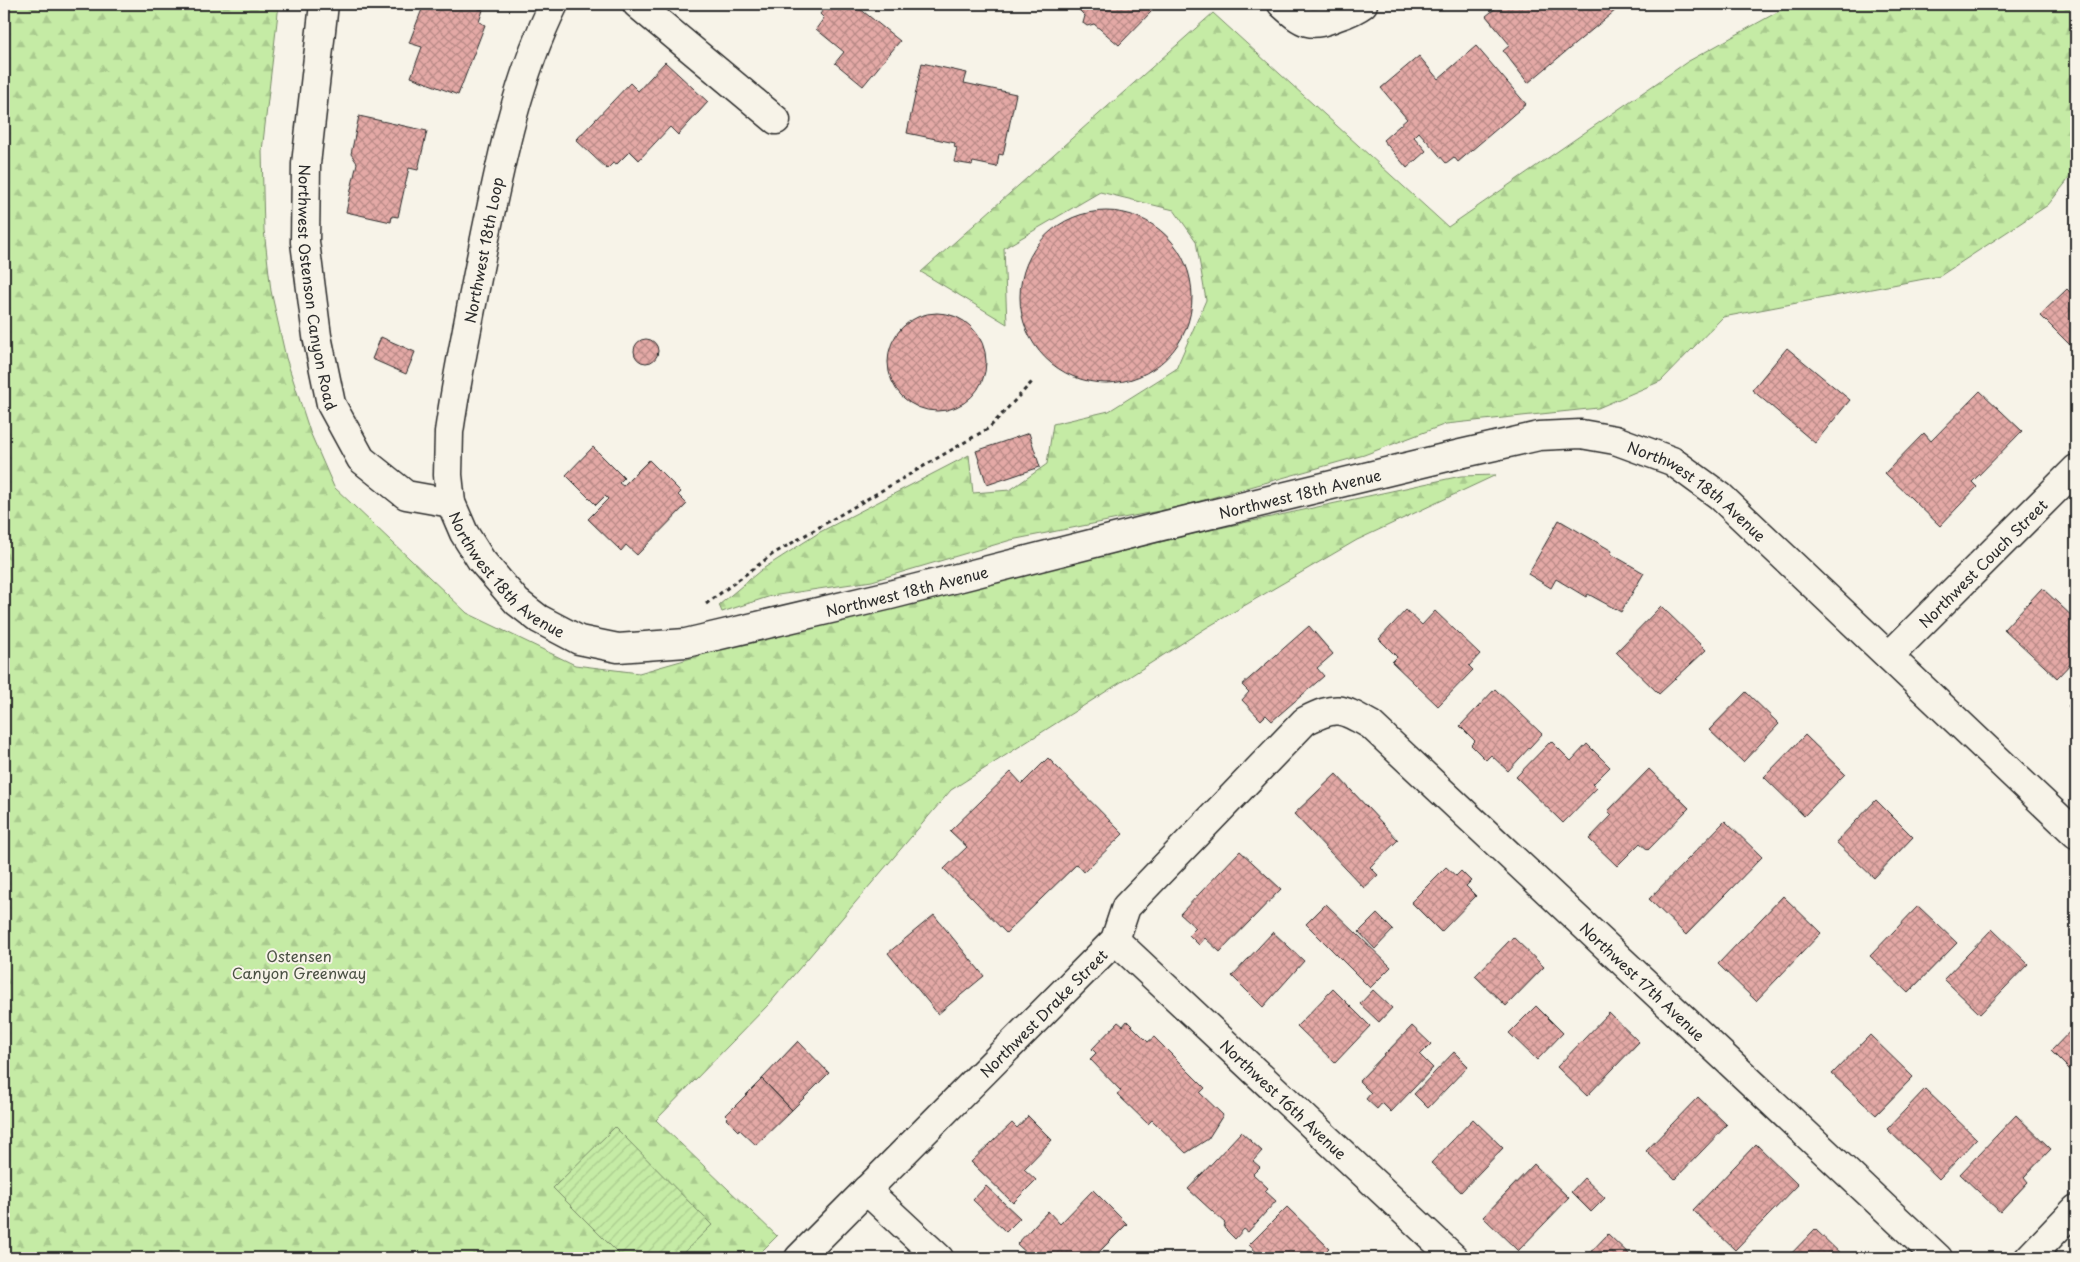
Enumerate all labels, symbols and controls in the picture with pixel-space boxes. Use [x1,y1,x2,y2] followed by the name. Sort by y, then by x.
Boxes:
[293,164,344,414] street label: Northwest Ostenson Canyon Road
[458,175,508,325] street label: Northwest 18th Loop
[1625,434,1772,546] street label: Northwest 18th Avenue
[1216,462,1383,523] street label: Northwest 18th Avenue
[1913,493,2052,632] street label: Northwest Couch Street
[444,507,569,642] street label: Northwest 18th Avenue
[823,559,990,621] street label: Northwest 18th Avenue
[1575,916,1711,1046] street label: Northwest 17th Avenue
[974,943,1112,1082] street label: Northwest Drake Street
[232,944,366,984] park label: Ostensen Canyon Greenway
[1216,1033,1353,1164] street label: Northwest 16th Avenue

